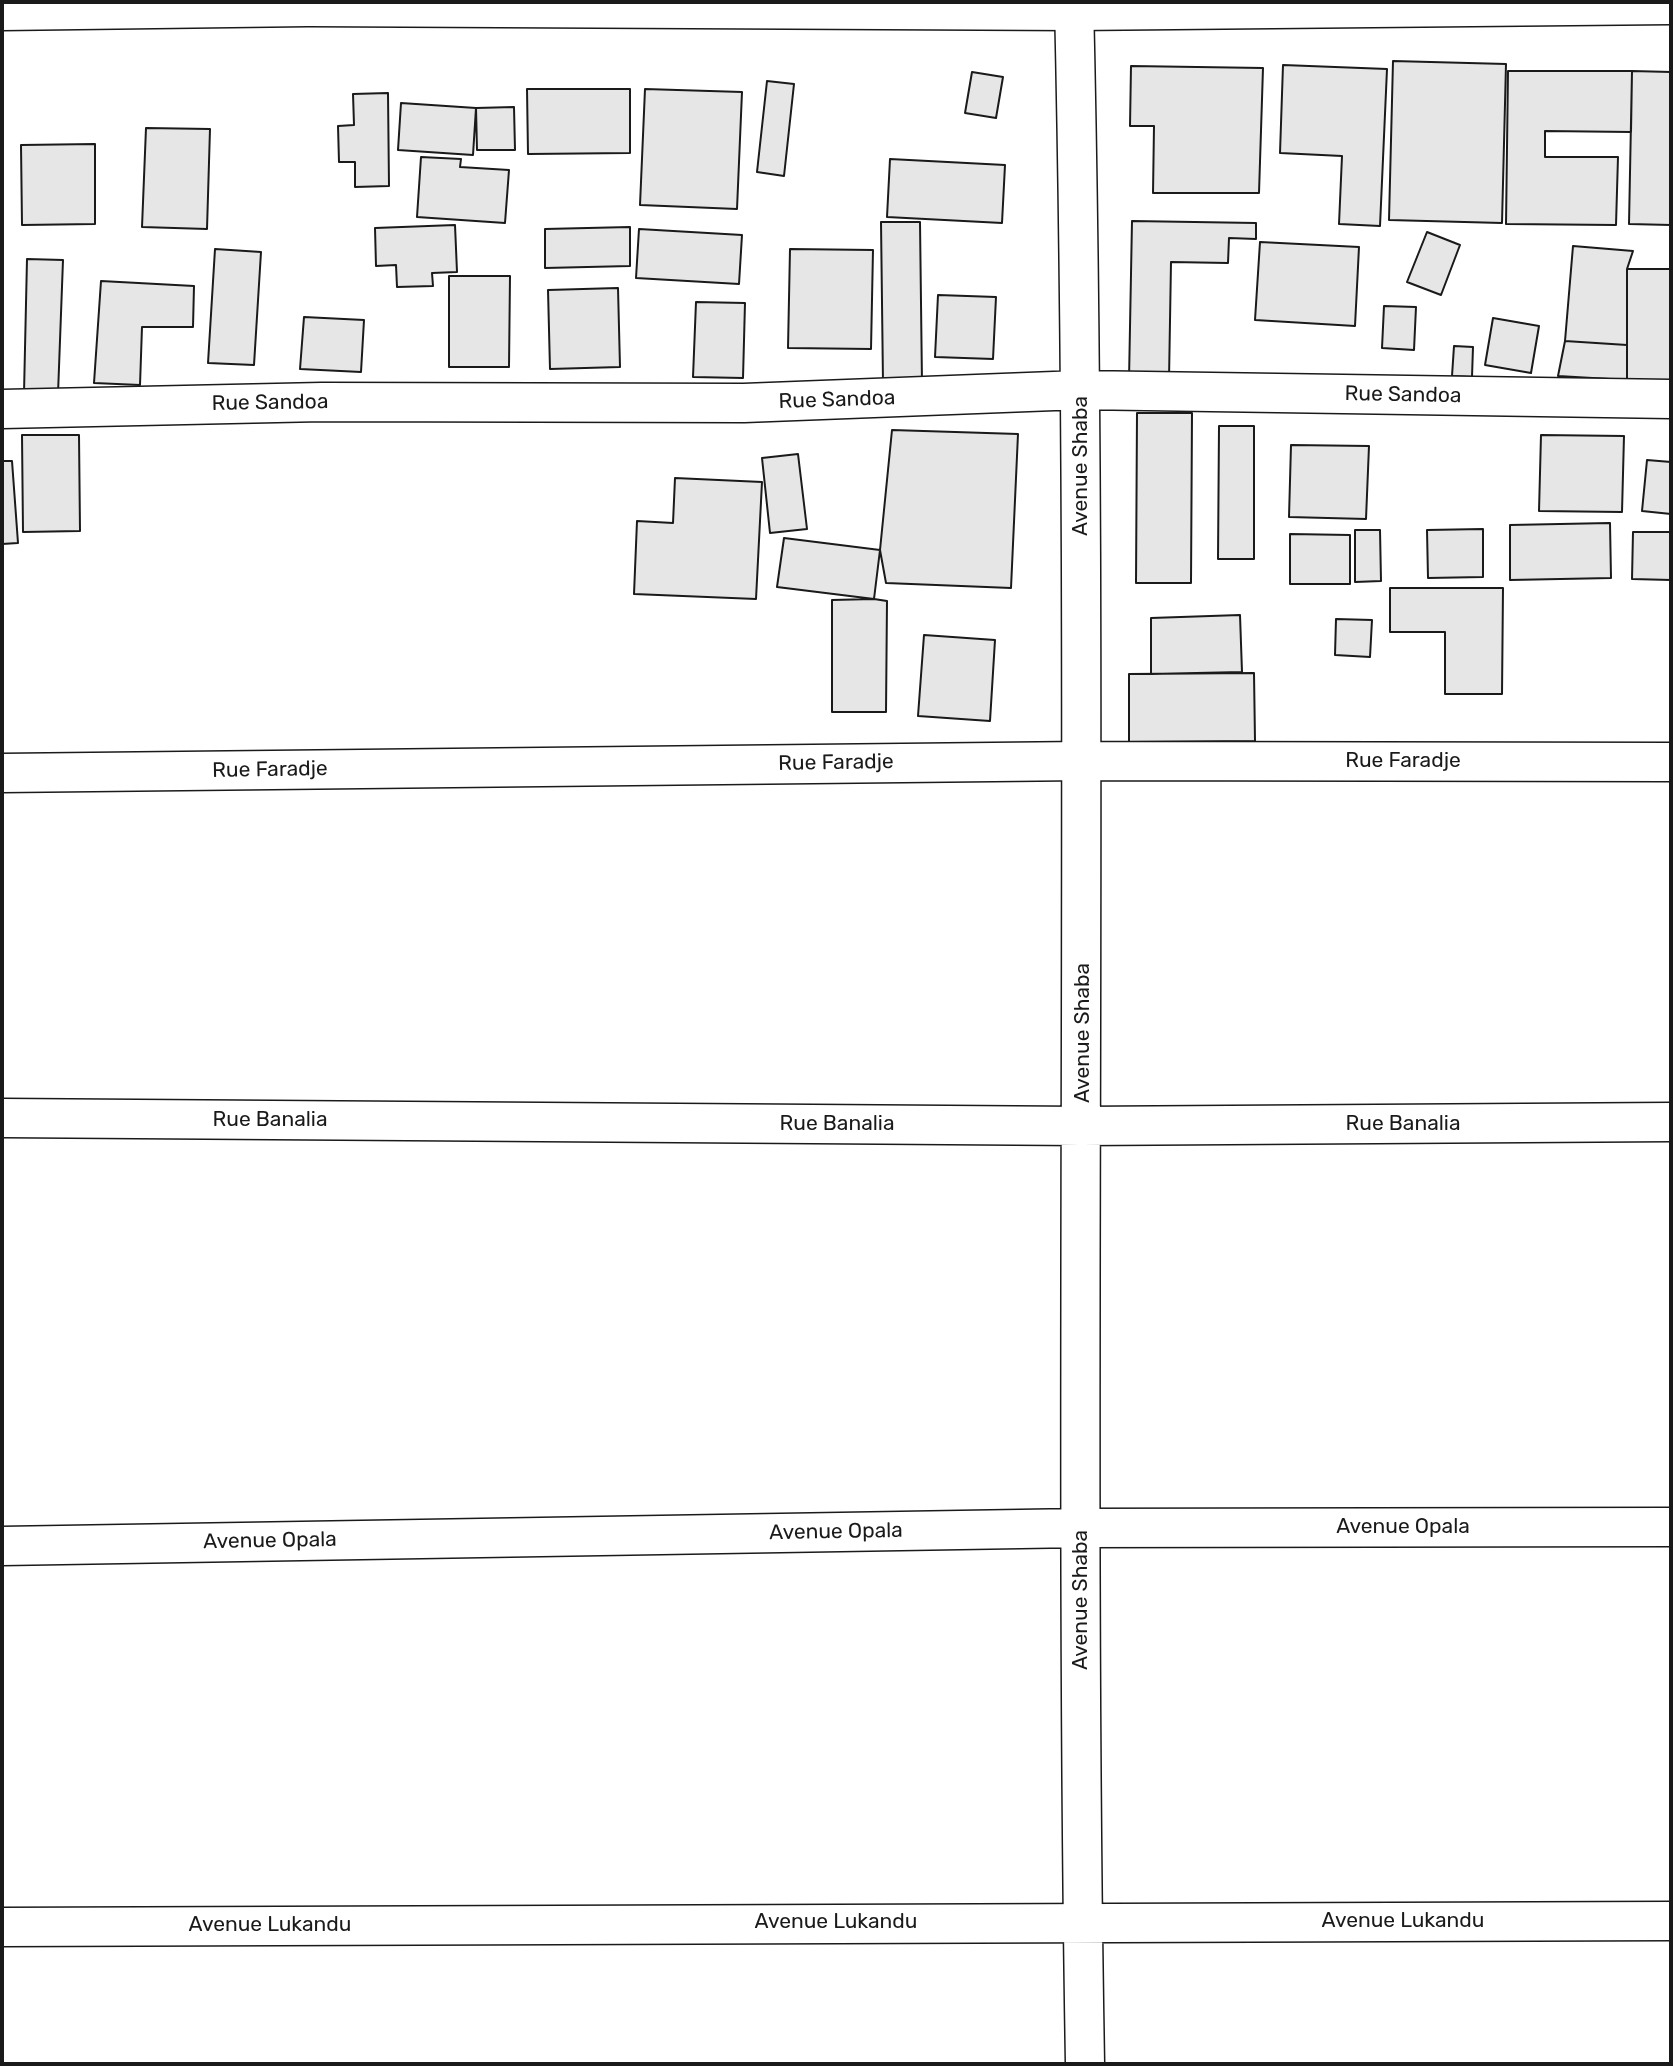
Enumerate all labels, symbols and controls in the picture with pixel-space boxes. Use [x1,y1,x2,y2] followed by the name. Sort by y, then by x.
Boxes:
[1344,381,1462,409] street label: Rue Sandoa
[778,385,896,415] street label: Rue Sandoa
[211,389,329,417] street label: Rue Sandoa
[1068,396,1094,536] street label: Avenue Shaba
[1345,748,1461,774] street label: Rue Faradje
[778,749,894,777] street label: Rue Faradje
[212,756,328,784] street label: Rue Faradje
[1070,963,1096,1103] street label: Avenue Shaba
[212,1107,328,1133] street label: Rue Banalia
[779,1111,895,1137] street label: Rue Banalia
[1345,1111,1461,1137] street label: Rue Banalia
[1336,1514,1470,1540] street label: Avenue Opala
[769,1518,903,1546] street label: Avenue Opala
[203,1527,337,1555] street label: Avenue Opala
[1068,1530,1094,1670] street label: Avenue Shaba
[1322,1908,1484,1934] street label: Avenue Lukandu
[755,1909,917,1935] street label: Avenue Lukandu
[189,1912,351,1938] street label: Avenue Lukandu

